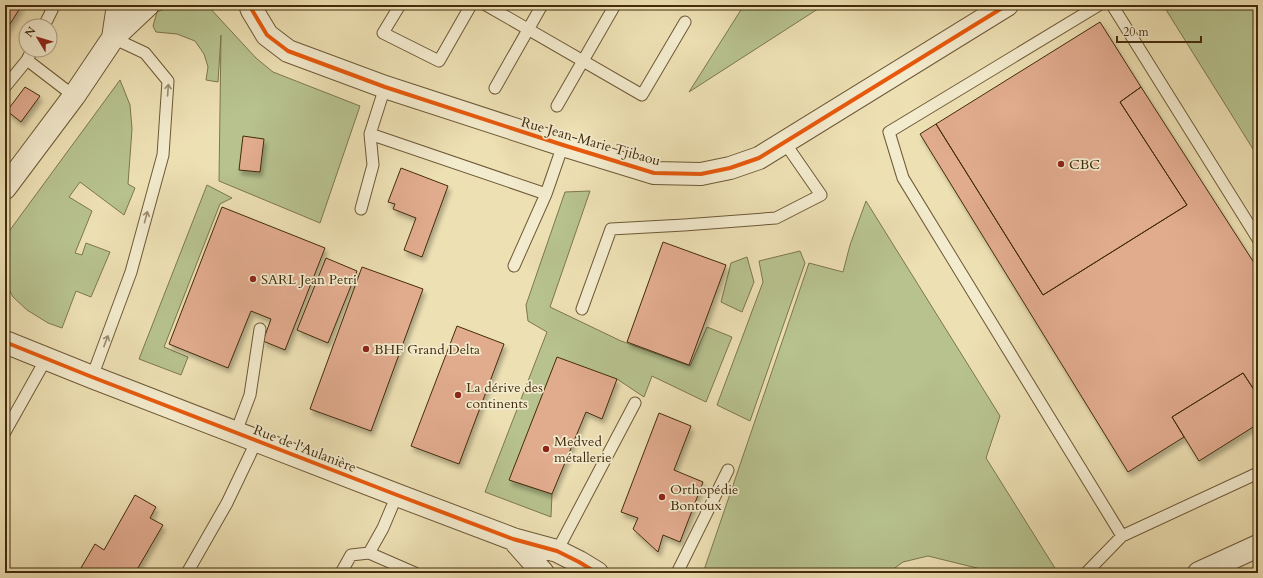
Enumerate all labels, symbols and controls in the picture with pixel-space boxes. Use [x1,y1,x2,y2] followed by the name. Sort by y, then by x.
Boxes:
[18,18,58,58] north arrow
[1117,18,1201,44] scale bar
[22,23,40,41] text: N
[1123,24,1150,40] text: 20 m
[164,84,171,97] one-way arrow
[519,112,663,171] street label: Rue Jean-Marie Tjibaou
[1069,155,1100,174] place label: CBC
[1056,159,1066,169] marker: CBC
[143,211,150,224] one-way arrow
[261,270,357,289] place label: SARL Jean Petri
[248,274,258,284] marker: SARL Jean Petri
[102,335,110,347] one-way arrow
[374,340,480,359] place label: BHF Grand Delta
[361,344,371,354] marker: BHF Grand Delta
[466,378,543,413] place label: La dérive des continents
[453,390,463,400] marker: La dérive des continents
[251,420,359,477] street label: Rue de l'Aulanière
[554,432,612,467] place label: Medved métallerie
[541,444,551,454] marker: Medved métallerie
[670,480,738,515] place label: Orthopédie Bontoux
[657,492,667,502] marker: Orthopédie Bontoux

